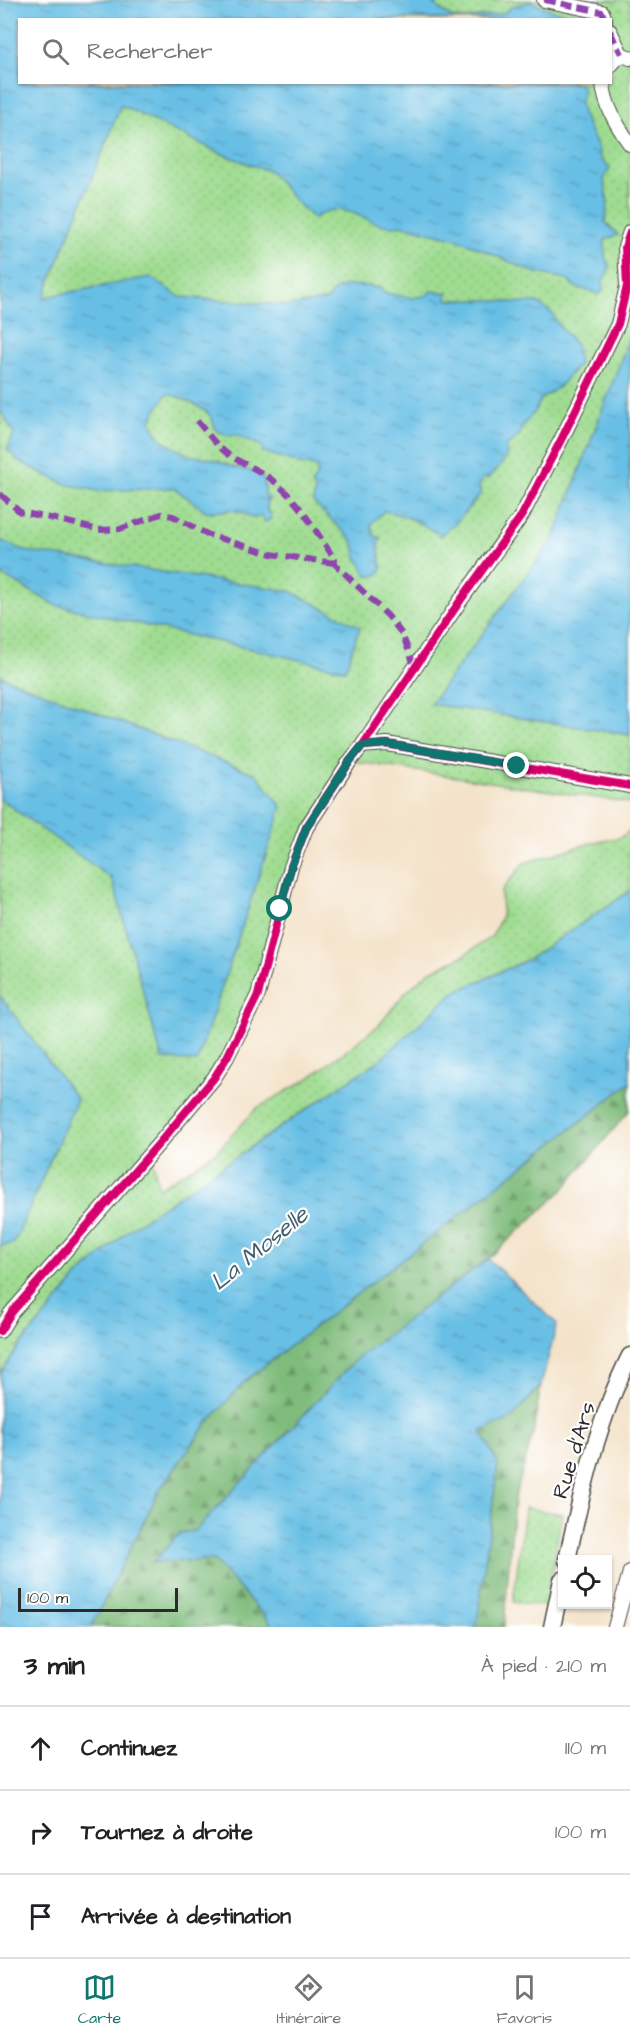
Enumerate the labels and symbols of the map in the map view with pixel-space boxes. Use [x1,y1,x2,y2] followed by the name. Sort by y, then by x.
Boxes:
[503,752,529,778] route end
[266,895,292,921] route start
[203,1198,317,1299] water label: La Moselle
[545,1398,604,1503] street label: Rue d'Ars
[18,1585,178,1612] scale bar

